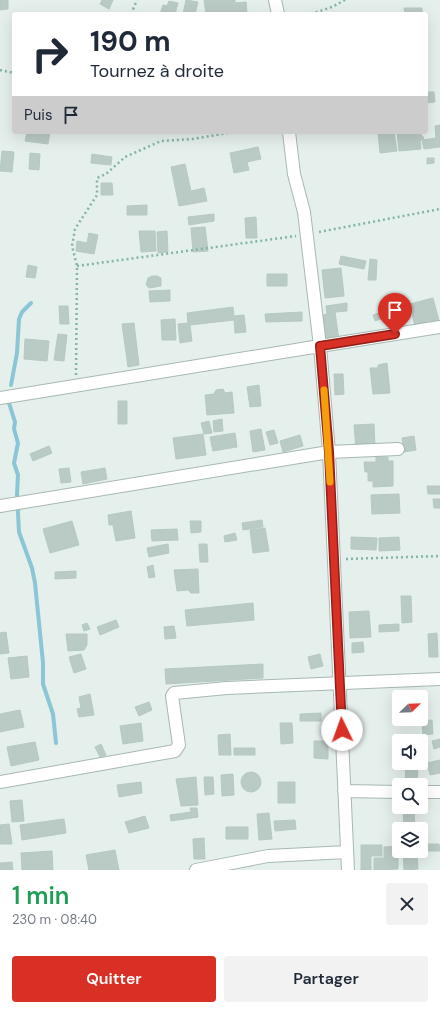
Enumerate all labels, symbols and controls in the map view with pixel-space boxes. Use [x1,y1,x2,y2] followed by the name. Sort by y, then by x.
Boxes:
[90,23,171,60] text: 190 m
[24,28,76,80] icon: right
[90,59,224,83] text: Tournez à droite
[60,104,82,126] icon: arrive
[24,105,52,125] text: Puis
[378,293,412,334] pin
[384,299,406,321] icon: arrive
[392,690,428,726] north arrow
[392,690,428,858] map controls
[321,709,363,751] position arrow
[392,734,428,770] button: sound
[392,778,428,814] button: search
[392,822,428,858] button: layers
[12,880,69,911] text: 1 min
[386,883,428,925] button: close
[12,911,97,928] text: 230 m · 08:40
[12,956,216,1002] button: Quitter
[224,956,428,1002] button: Partager

